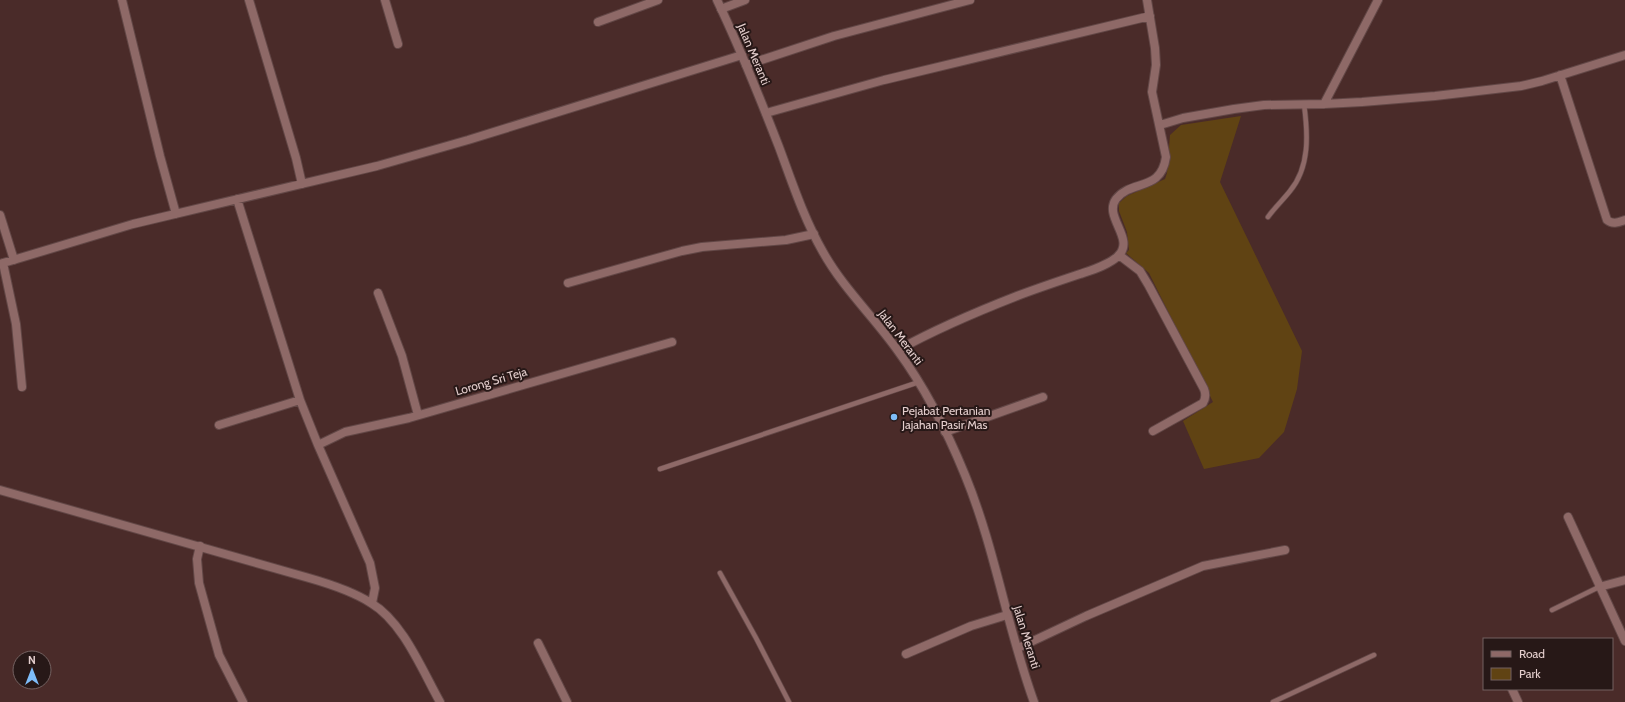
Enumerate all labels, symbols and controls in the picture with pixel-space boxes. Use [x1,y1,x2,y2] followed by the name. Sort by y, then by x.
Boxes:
[734,20,774,87] street label: Jalan Meranti
[875,306,927,368] street label: Jalan Meranti
[453,364,529,398] street label: Lorong Sri Teja
[901,403,991,432] place label: Pejabat Pertanian Jajahan Pasir Mas
[889,412,899,422] marker: Pejabat Pertanian Jajahan Pasir Mas
[1010,603,1044,670] street label: Jalan Meranti
[1483,638,1613,690] legend
[1519,646,1545,661] text: Road
[12,650,52,690] north arrow
[28,653,36,667] text: N
[1519,666,1541,681] text: Park

